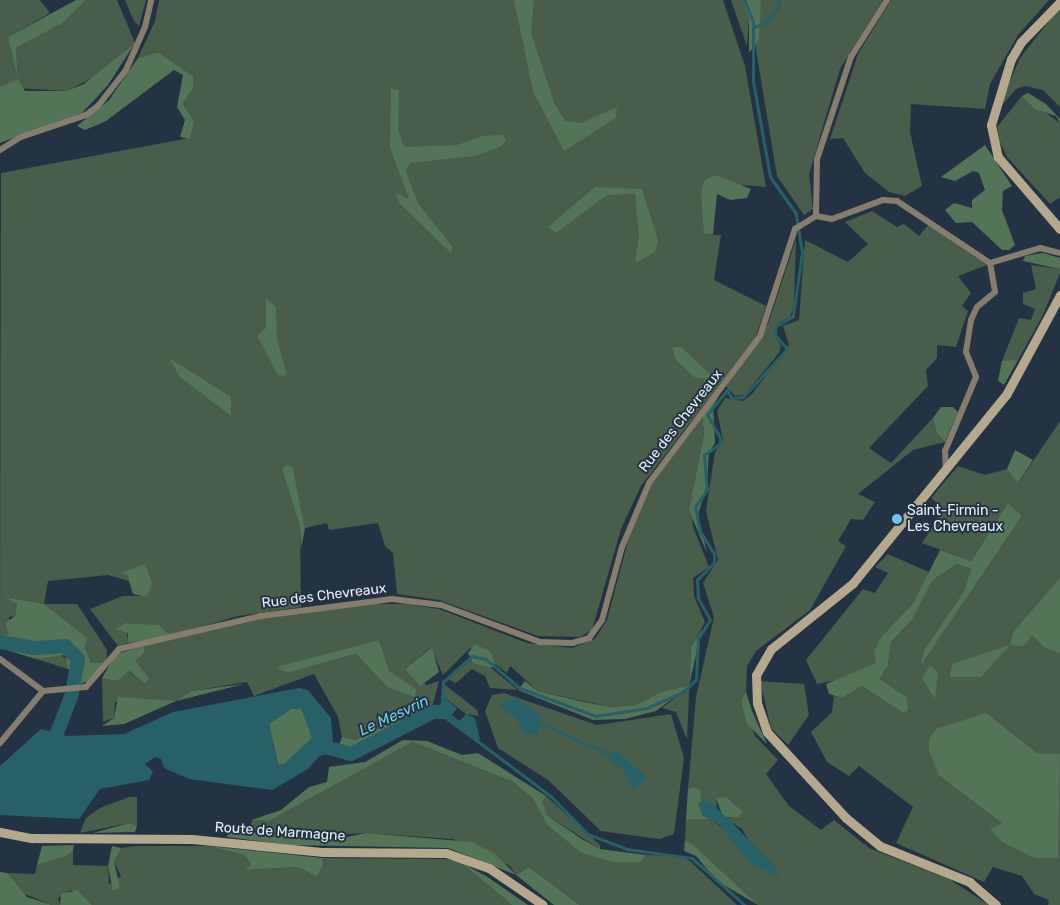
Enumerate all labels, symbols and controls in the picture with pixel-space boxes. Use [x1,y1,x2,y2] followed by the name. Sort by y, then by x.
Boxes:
[636,366,726,476] street label: Rue des Chevreaux
[907,503,1003,536] place label: Saint-Firmin - Les Chevreaux
[891,513,903,525] marker: Saint-Firmin - Les Chevreaux
[261,580,387,612] street label: Rue des Chevreaux
[356,692,432,740] water label: Le Mesvrin
[214,819,346,845] street label: Route de Marmagne

